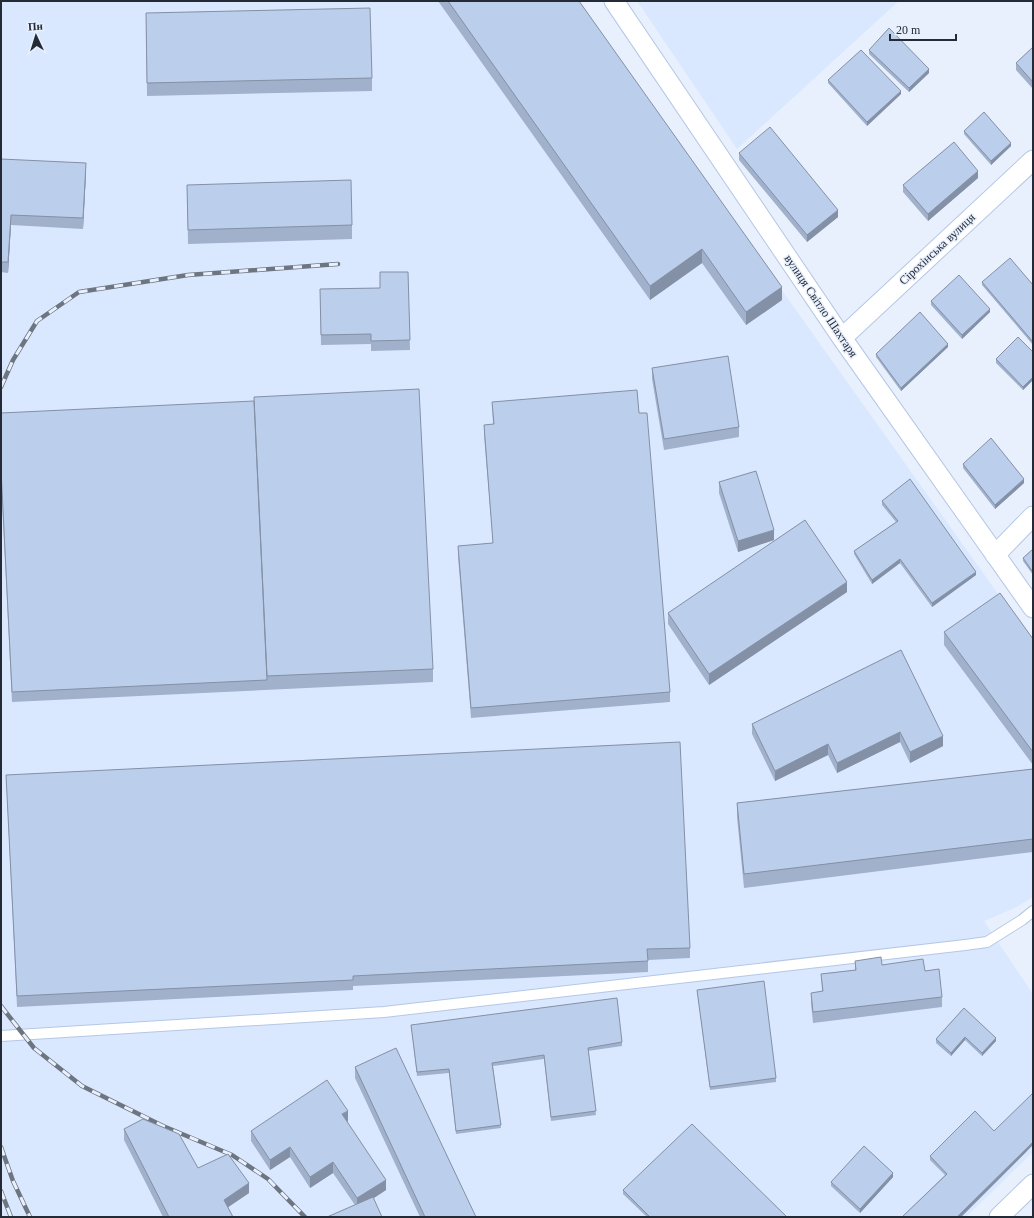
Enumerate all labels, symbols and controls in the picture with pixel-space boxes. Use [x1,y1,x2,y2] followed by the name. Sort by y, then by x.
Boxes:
[16,16,56,56] north arrow
[890,16,956,42] scale bar
[27,19,44,33] text: Пн
[896,23,921,37] text: 20 m
[896,210,978,288] street label: Сірохінська вулиця
[782,252,861,360] street label: вулиця Світло Шахтаря

